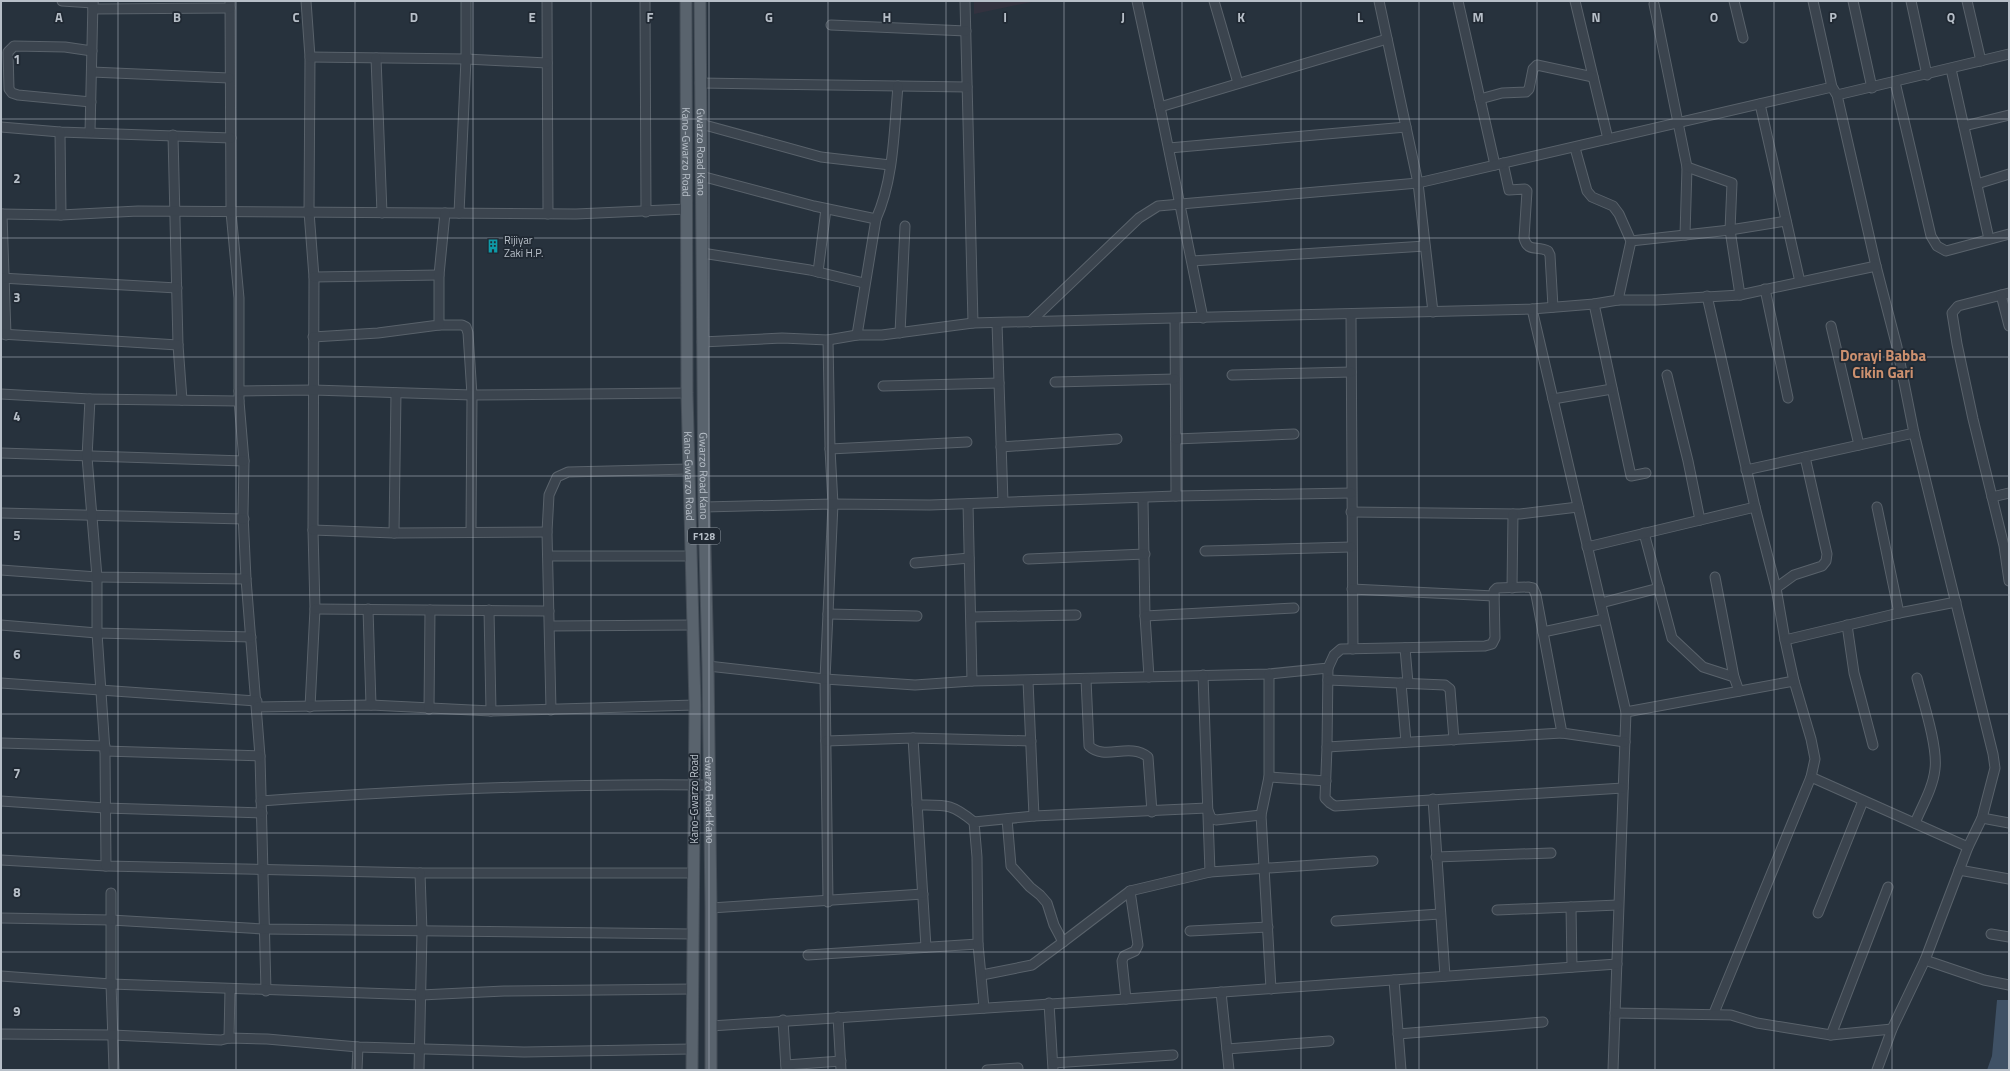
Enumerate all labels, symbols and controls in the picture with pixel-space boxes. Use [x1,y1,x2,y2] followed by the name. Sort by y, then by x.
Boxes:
[55,7,63,27] text: A
[173,7,181,27] text: B
[292,7,300,27] text: C
[410,7,418,27] text: D
[528,7,536,27] text: E
[647,7,654,27] text: F
[765,7,773,27] text: G
[883,7,891,27] text: H
[1003,7,1007,27] text: I
[1121,7,1125,27] text: J
[1237,7,1245,27] text: K
[1357,7,1363,27] text: L
[1472,7,1484,27] text: M
[1591,7,1601,27] text: N
[1710,7,1718,27] text: O
[1829,7,1837,27] text: P
[1947,7,1955,27] text: Q
[13,49,21,69] text: 1
[678,107,695,197] street label: Kano-Gwarzo Road
[693,108,710,196] street label: Gwarzo Road Kano
[13,168,21,188] text: 2
[504,232,543,261] place label: Rijiyar Zaki H.P.
[485,238,501,254] building icon: Rijiyar Zaki H.P.
[13,287,21,307] text: 3
[1840,344,1926,384] district label: Dorayi Babba Cikin Gari
[13,406,21,426] text: 4
[680,431,698,521] street label: Kano-Gwarzo Road
[695,432,712,520] street label: Gwarzo Road Kano
[13,525,21,545] text: 5
[688,528,720,544] road number: F128
[13,644,21,664] text: 6
[686,754,702,844] street label: Kano-Gwarzo Road
[701,756,718,844] street label: Gwarzo Road Kano
[13,763,21,783] text: 7
[13,882,21,902] text: 8
[13,1001,21,1021] text: 9

